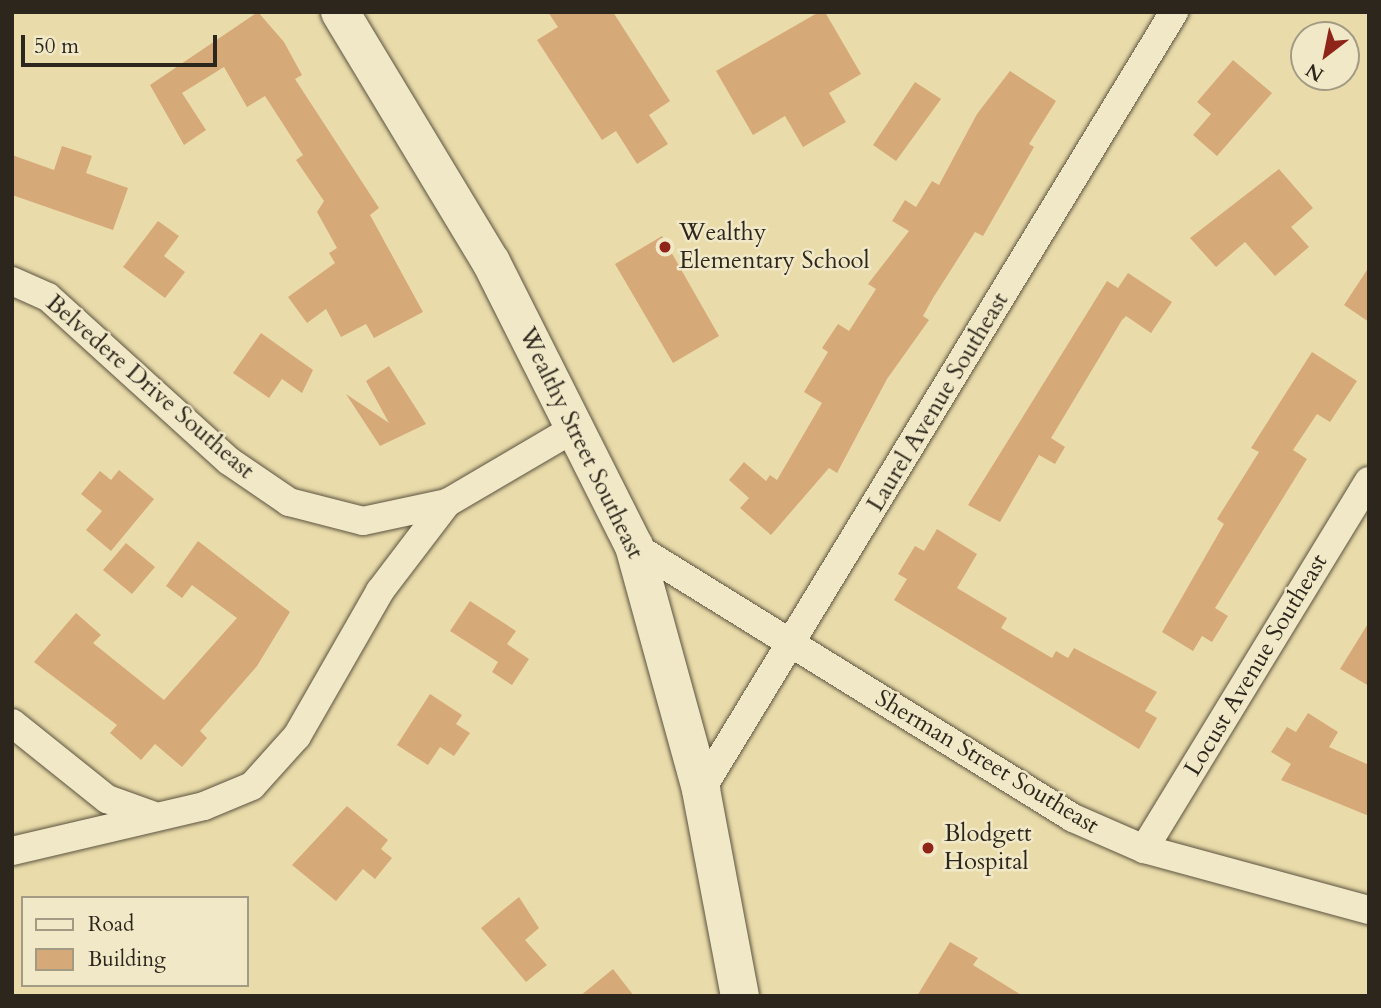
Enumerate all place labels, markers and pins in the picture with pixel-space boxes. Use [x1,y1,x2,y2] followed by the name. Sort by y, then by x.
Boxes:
[679,219,870,275] place label: Wealthy Elementary School
[657,239,673,255] marker: Wealthy Elementary School
[944,820,1032,876] place label: Blodgett Hospital
[918,838,938,858] marker: Blodgett Hospital

